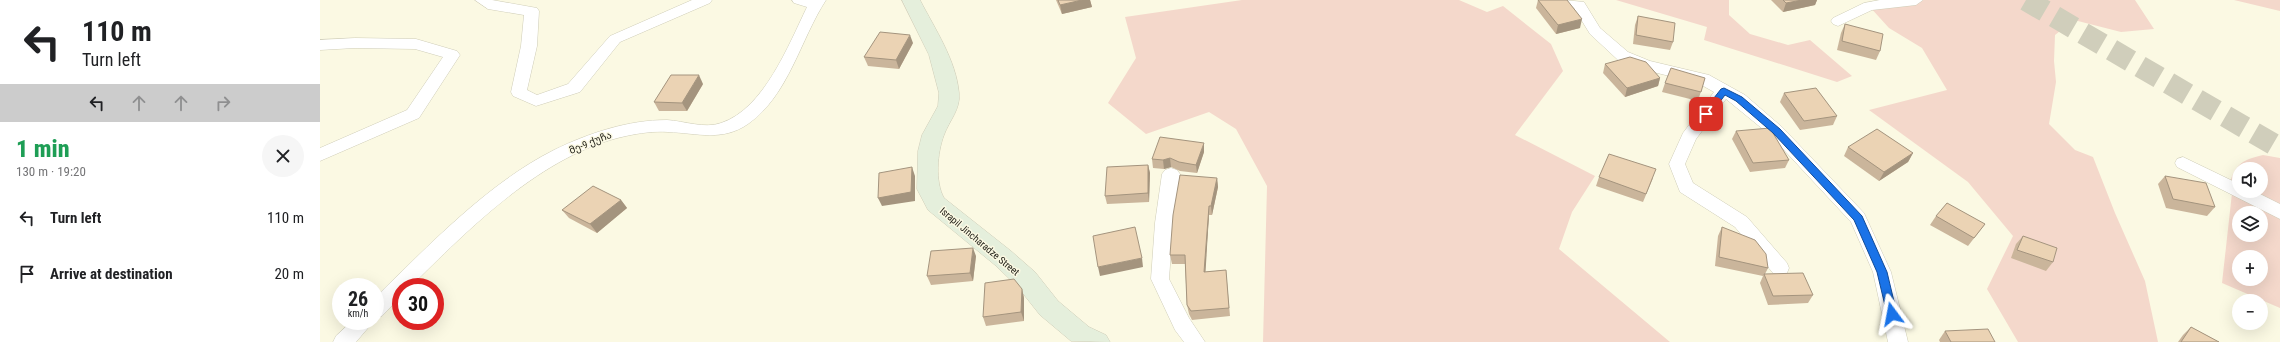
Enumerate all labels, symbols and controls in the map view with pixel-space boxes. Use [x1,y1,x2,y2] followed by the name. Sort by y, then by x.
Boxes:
[82,15,152,48] text: 110 m
[16,16,68,68] icon: left
[82,49,141,70] text: Turn left
[86,92,108,114] icon: left
[128,92,150,114] icon: ahead
[170,92,192,114] icon: ahead
[212,92,234,114] icon: right
[1689,97,1723,131] pin
[1695,103,1717,125] icon: arrive
[567,129,613,157] street label: მე-9 ქუჩა
[16,135,70,163] text: 1 min
[262,135,304,177] button: close
[2232,162,2268,330] map controls
[2232,162,2268,198] button: sound
[16,164,86,179] text: 130 m · 19:20
[938,205,1022,278] street label: Israpil Jincharadze Street
[2232,206,2268,242] button: layers
[16,207,38,229] icon: left
[50,209,101,227] text: Turn left
[267,209,304,227] text: 110 m
[2232,250,2268,286] button: +
[16,263,38,285] icon: arrive
[50,265,173,283] text: Arrive at destination
[274,265,304,283] text: 20 m
[392,278,444,330] speed limit sign: 30
[348,287,368,311] text: 26
[1871,293,1913,335] position arrow
[2232,294,2268,330] button: −
[348,308,368,319] text: km/h

